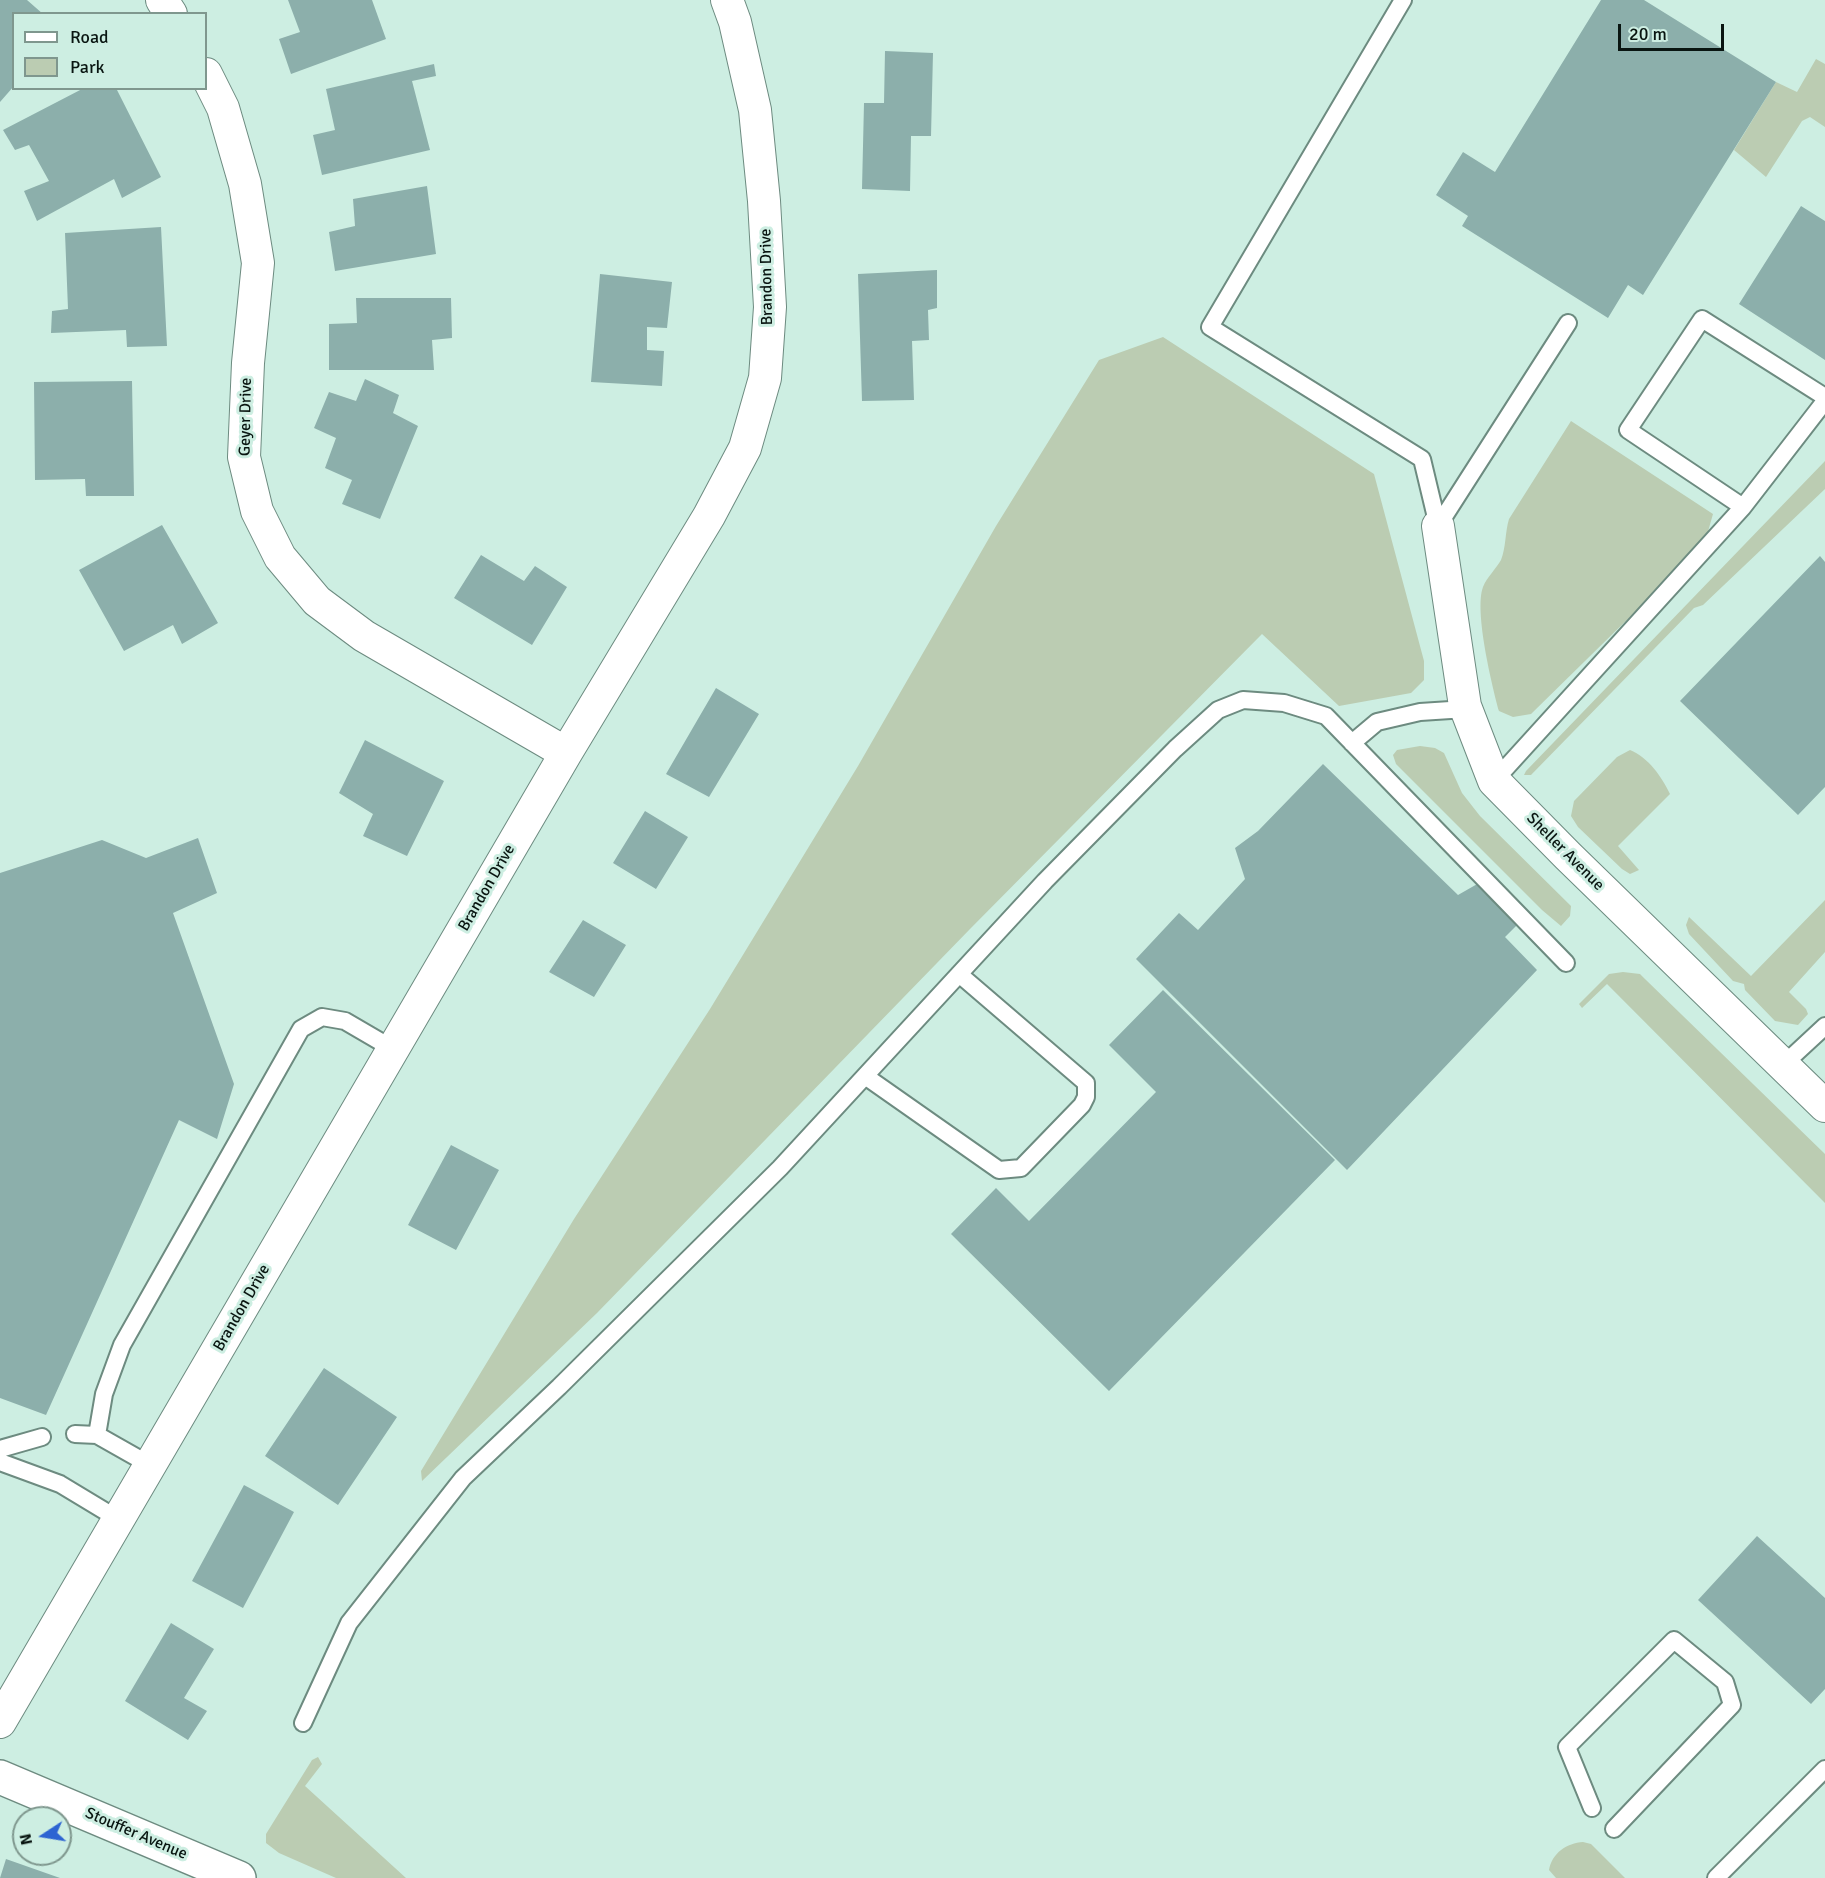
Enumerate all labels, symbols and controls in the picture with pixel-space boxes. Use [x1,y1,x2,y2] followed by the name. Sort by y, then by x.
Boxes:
[12,12,207,90] legend
[1621,12,1728,50] scale bar
[1629,23,1667,45] text: 20 m
[70,26,109,48] text: Road
[70,56,105,78] text: Park
[757,228,777,326] street label: Brandon Drive
[236,378,256,456] street label: Geyer Drive
[1522,809,1608,895] street label: Sheller Avenue
[454,841,520,935] street label: Brandon Drive
[209,1261,275,1355] street label: Brandon Drive
[82,1804,190,1864] street label: Stouffer Avenue
[12,1806,72,1866] north arrow
[15,1832,37,1847] text: N

